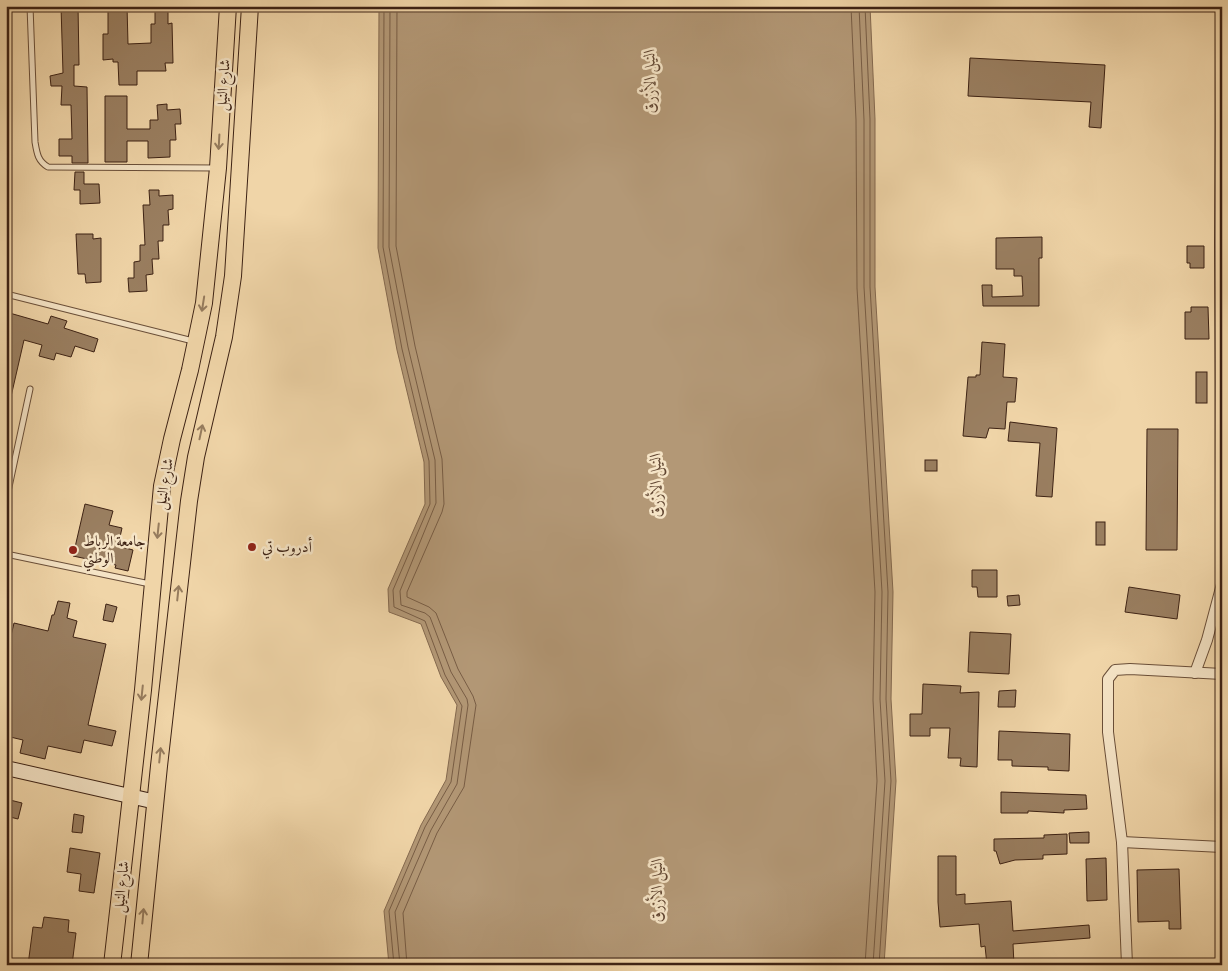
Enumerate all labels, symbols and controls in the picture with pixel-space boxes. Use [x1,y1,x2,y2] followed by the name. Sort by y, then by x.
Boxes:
[637,49,662,114] water label: النيل الأزرق
[211,58,238,112] street label: شارع النيل
[215,134,224,150] one-way arrow
[198,295,208,311] one-way arrow
[197,425,206,441] one-way arrow
[643,453,668,518] water label: النيل الأزرق
[150,457,181,512] street label: شارع النيل
[153,523,163,539] one-way arrow
[83,531,146,572] place label: جامعة الرباط الوطني
[262,536,313,559] place label: أدروب تي
[246,541,258,553] marker: أدروب تي
[67,544,79,556] marker: جامعة الرباط الوطني
[173,585,183,601] one-way arrow
[137,685,147,701] one-way arrow
[155,747,165,763] one-way arrow
[645,858,668,922] water label: النيل الأزرق
[108,860,137,914] street label: شارع النيل
[138,909,148,925] one-way arrow

